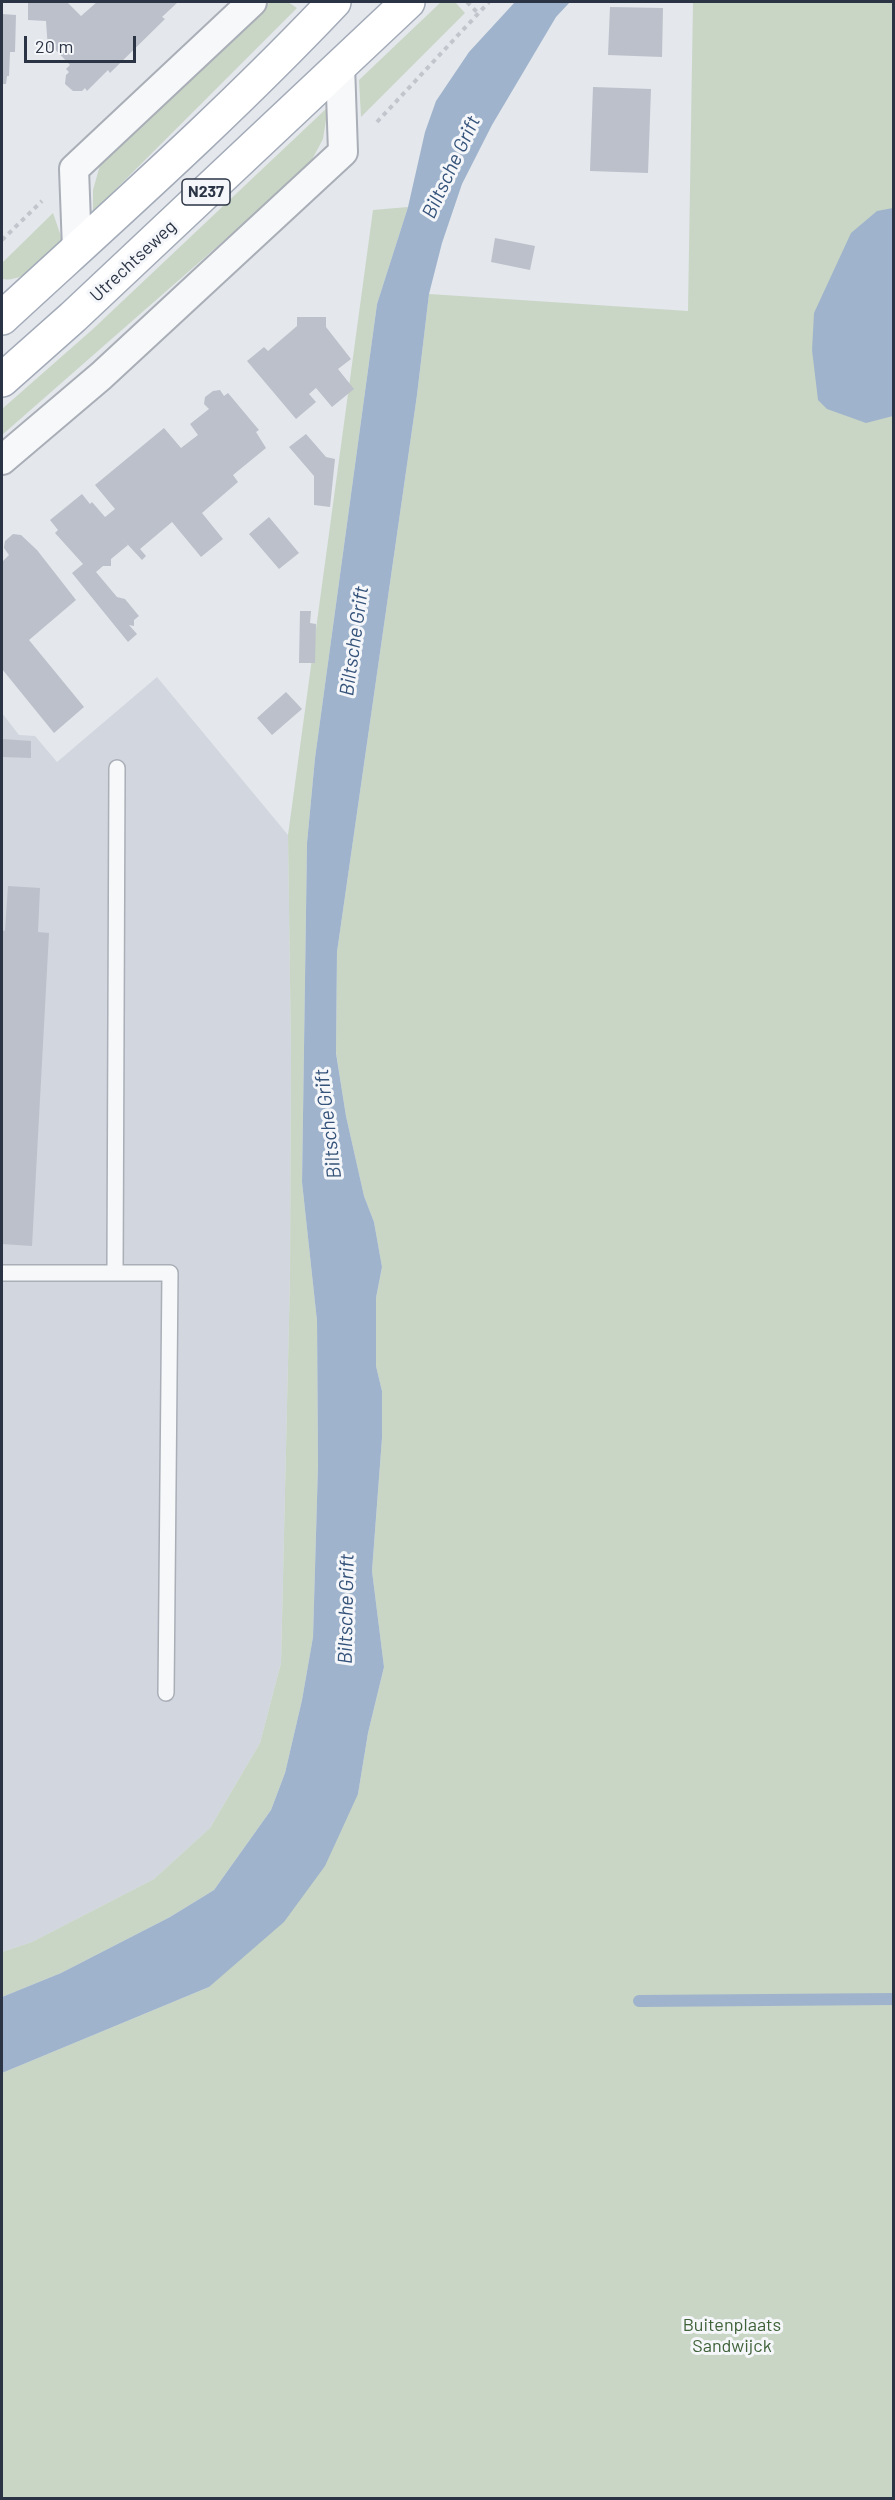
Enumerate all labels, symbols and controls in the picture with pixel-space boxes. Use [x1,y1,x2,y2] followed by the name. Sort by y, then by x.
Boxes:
[27,24,140,62] scale bar
[35,35,73,57] text: 20 m
[417,112,485,222] water label: Biltsche Grift
[182,179,230,205] road number: N237
[85,216,181,306] street label: Utrechtseweg
[334,585,374,697] water label: Biltsche Grift
[309,1068,347,1180] water label: Biltsche Grift
[333,1554,359,1664] water label: Biltsche Grift
[683,2314,781,2356] park label: Buitenplaats Sandwijck

